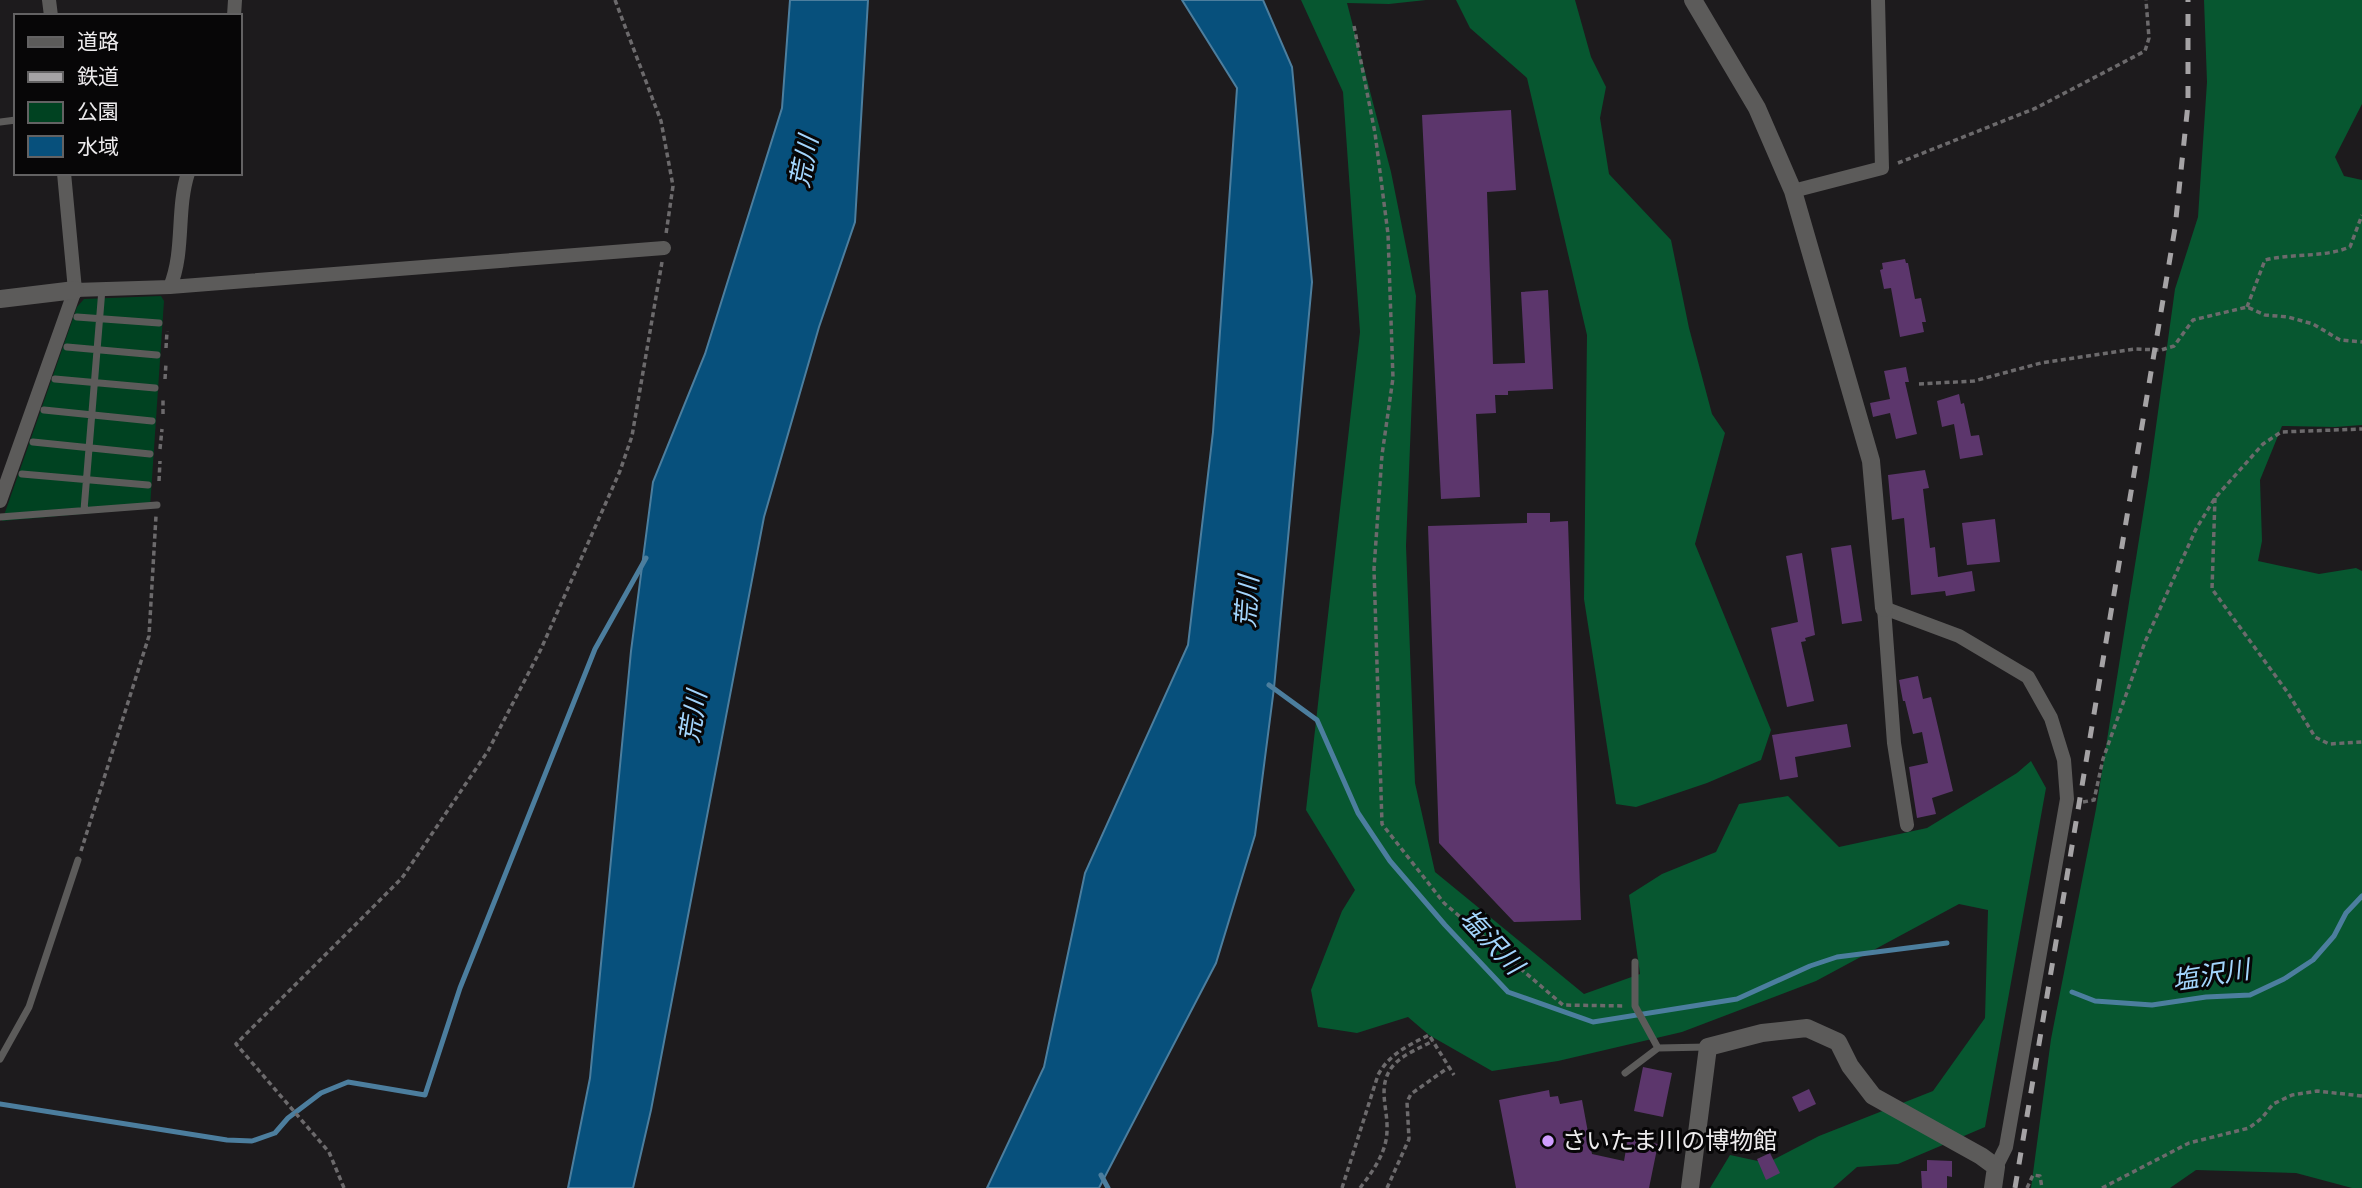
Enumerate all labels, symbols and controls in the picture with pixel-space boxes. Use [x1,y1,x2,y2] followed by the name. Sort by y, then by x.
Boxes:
[14,14,242,175] legend
[77,29,119,55] text: 道路
[77,64,119,90] text: 鉄道
[77,99,119,125] text: 公園
[784,130,826,191] water label: 荒川
[77,134,119,160] text: 水域
[1230,572,1266,629] water label: 荒川
[674,686,714,745] water label: 荒川
[1453,903,1531,984] water label: 塩沢川
[2170,954,2255,998] water label: 塩沢川
[1562,1126,1777,1156] place label: さいたま川の博物館
[1540,1133,1556,1149] marker: さいたま川の博物館

